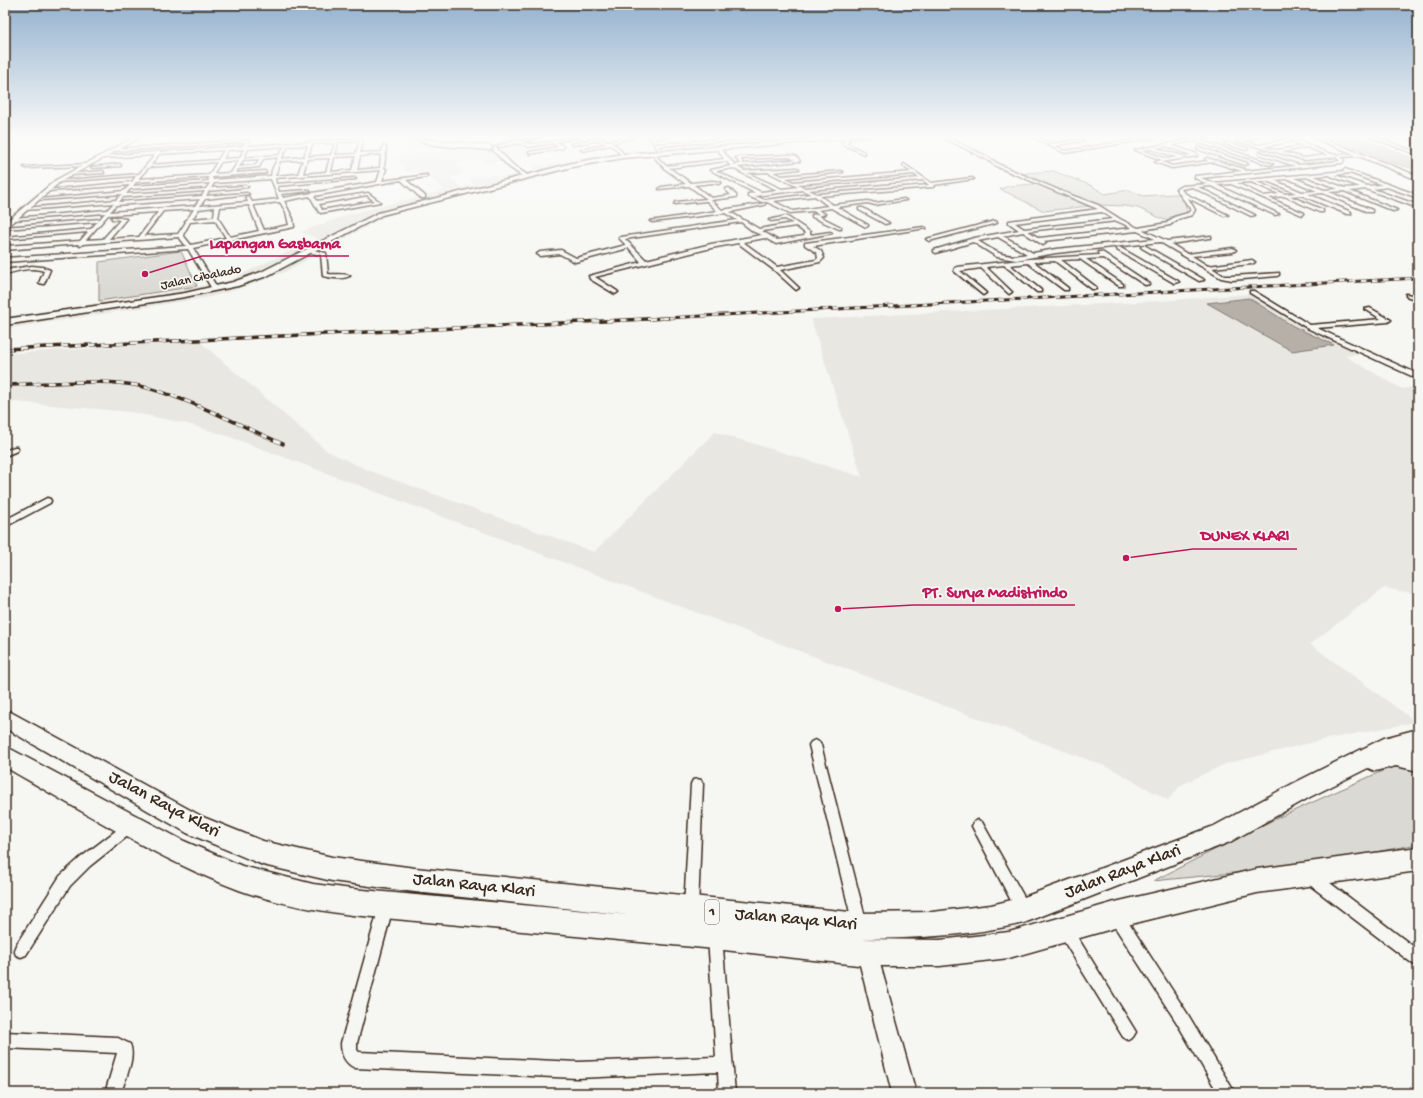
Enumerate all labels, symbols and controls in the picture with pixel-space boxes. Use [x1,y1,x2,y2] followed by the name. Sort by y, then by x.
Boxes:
[202,228,349,256] callout: Lapangan Gasbama
[210,236,342,255] text: Lapangan Gasbama
[159,262,243,294] street label: Jalan Cibalado
[1193,521,1297,549] callout: DUNEX KLARI
[1199,528,1289,547] text: DUNEX KLARI
[914,577,1075,605] callout: PT. Surya Madistrindo
[922,585,1068,604] text: PT. Surya Madistrindo
[105,767,223,843] street label: Jalan Raya Klari
[1062,840,1184,904] street label: Jalan Raya Klari
[412,869,536,903] street label: Jalan Raya Klari
[705,900,719,924] road number: 1
[734,904,858,936] street label: Jalan Raya Klari

